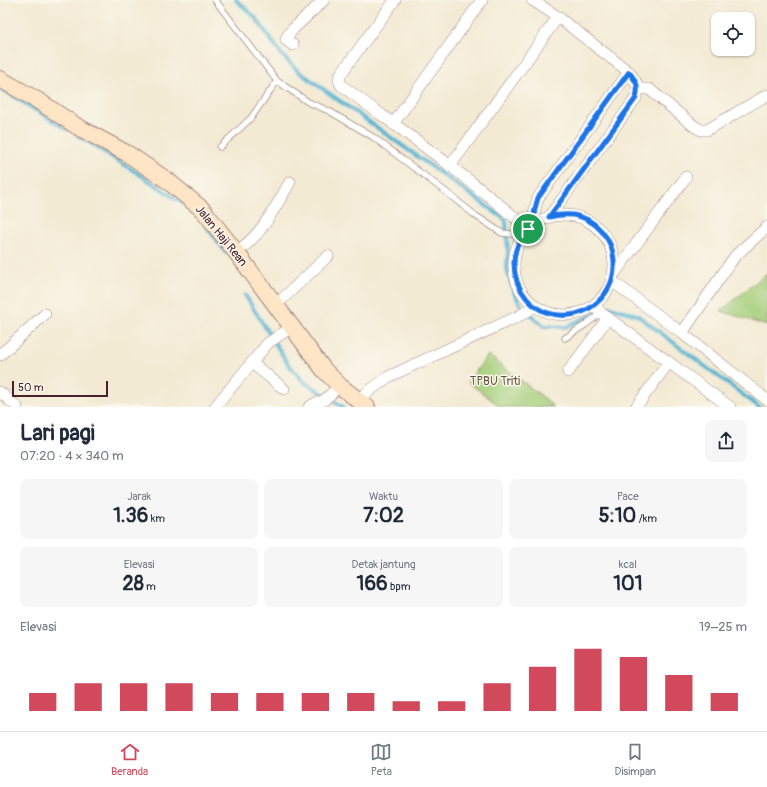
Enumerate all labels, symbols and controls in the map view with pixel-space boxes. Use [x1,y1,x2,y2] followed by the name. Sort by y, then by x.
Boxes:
[711,12,755,56] map controls
[711,12,755,56] button: locate
[192,202,250,270] street label: Jalan Haji Rean
[511,212,545,246] pin
[517,218,539,240] icon: arrive
[470,374,520,389] park label: TPBU Triti
[12,379,108,398] scale bar
[18,381,44,394] text: 50 m
[20,419,95,447] text: Lari pagi
[705,420,747,462] button: share
[20,448,124,464] text: 07:20 · 4 × 340 m
[127,490,151,503] text: Jarak
[369,490,398,503] text: Waktu
[617,490,639,503] text: Pace
[113,503,148,528] text: 1.36
[363,503,404,528] text: 7:02
[599,503,636,528] text: 5:10
[148,512,165,525] text: km
[636,512,657,525] text: /km
[124,558,155,571] text: Elevasi
[351,558,415,571] text: Detak jantung
[619,558,637,571] text: kcal
[122,571,144,596] text: 28
[357,571,388,596] text: 166
[613,571,642,596] text: 101
[144,580,156,593] text: m
[388,580,410,593] text: bpm
[20,619,56,635] text: Elevasi
[699,619,747,635] text: 19–25 m
[111,741,148,778] tab: Beranda
[370,741,392,778] tab: Peta
[614,741,656,778] tab: Disimpan

